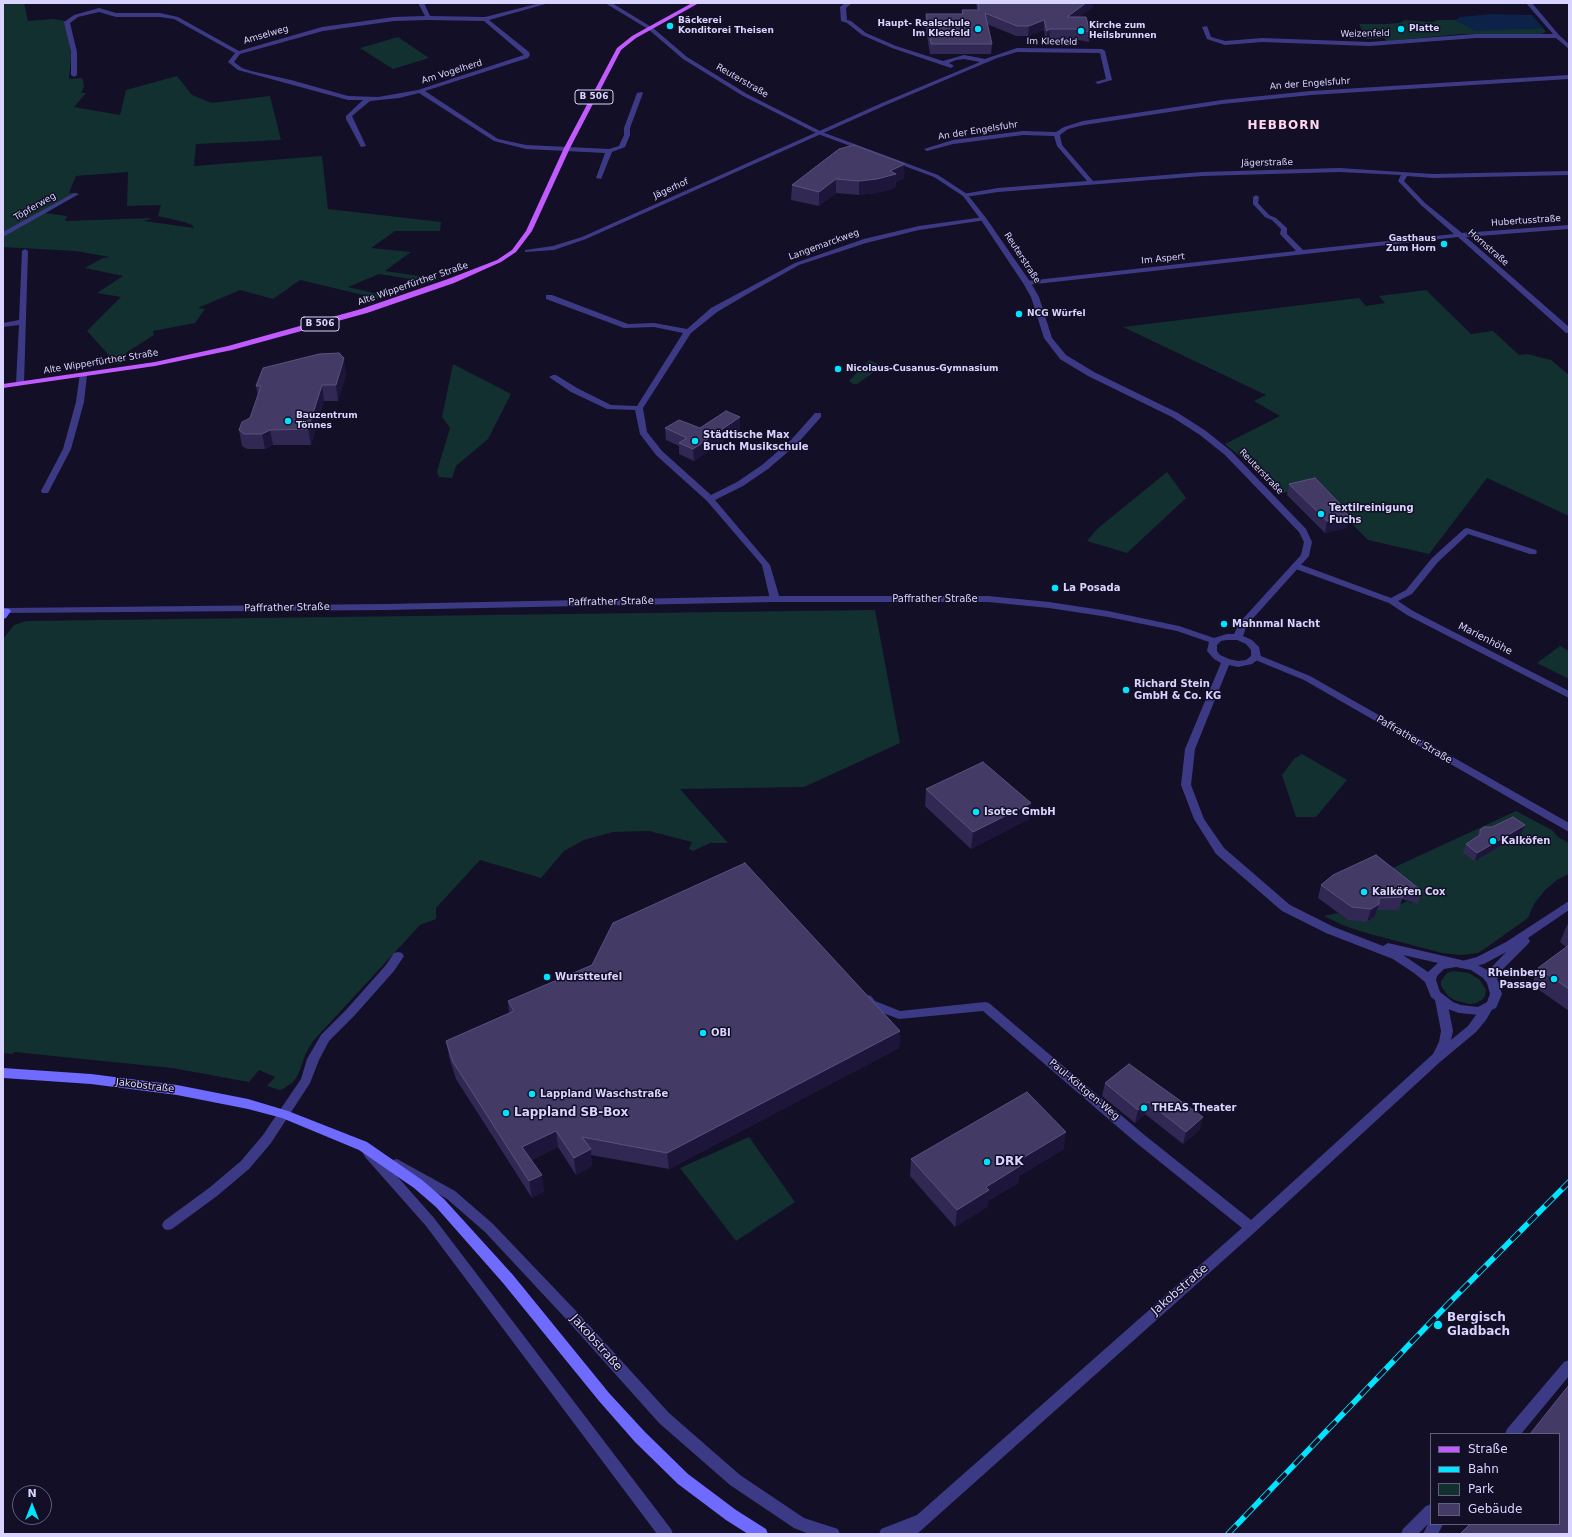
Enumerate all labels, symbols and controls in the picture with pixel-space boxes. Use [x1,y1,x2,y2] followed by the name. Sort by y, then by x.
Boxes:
[678,16,774,37] place label: Bäckerei Konditorei Theisen
[877,19,970,40] place label: Haupt- Realschule Im Kleefeld
[665,21,675,31] marker: Bäckerei Konditorei Theisen
[1089,21,1157,42] place label: Kirche zum Heilsbrunnen
[242,23,290,47] street label: Amselweg
[973,24,983,34] marker: Haupt- Realschule Im Kleefeld
[1396,24,1406,34] marker: Platte
[1409,24,1439,34] place label: Platte
[1076,26,1086,36] marker: Kirche zum Heilsbrunnen
[1340,28,1390,40] street label: Weizenfeld
[1027,36,1077,48] street label: Im Kleefeld
[420,58,484,86] street label: Am Vogelherd
[714,62,770,100] street label: Reuterstraße
[1269,76,1351,92] street label: An der Engelsfuhr
[575,90,613,104] road number: B 506
[937,119,1019,143] street label: An der Engelsfuhr
[1247,119,1321,133] district label: HEBBORN
[1241,157,1293,169] street label: Jägerstraße
[652,176,690,202] street label: Jägerhof
[12,191,58,223] street label: Töpferweg
[1491,213,1561,229] street label: Hubertusstraße
[787,227,861,263] street label: Langemarckweg
[1466,227,1510,269] street label: Hornstraße
[1002,231,1042,285] street label: Reuterstraße
[1386,234,1436,255] place label: Gasthaus Zum Horn
[1439,239,1449,249] marker: Gasthaus Zum Horn
[1141,251,1185,267] street label: Im Aspert
[356,260,470,308] street label: Alte Wipperfürther Straße
[1014,309,1024,319] marker: NCG Würfel
[1027,309,1086,319] place label: NCG Würfel
[301,317,339,331] road number: B 506
[43,348,159,376] street label: Alte Wipperfürther Straße
[833,364,843,374] marker: Nicolaus-Cusanus-Gymnasium
[846,364,998,374] place label: Nicolaus-Cusanus-Gymnasium
[296,411,358,432] place label: Bauzentrum Tönnes
[283,416,293,426] marker: Bauzentrum Tönnes
[703,429,809,452] place label: Städtische Max Bruch Musikschule
[690,436,700,446] marker: Städtische Max Bruch Musikschule
[1237,447,1285,497] street label: Reuterstraße
[1329,502,1414,526] place label: Textilreinigung Fuchs
[1316,509,1326,519] marker: Textilreinigung Fuchs
[1063,582,1120,594] place label: La Posada
[1050,583,1060,593] marker: La Posada
[892,593,978,605] street label: Paffrather Straße
[568,595,654,609] street label: Paffrather Straße
[244,601,330,615] street label: Paffrather Straße
[1232,618,1320,630] place label: Mahnmal Nacht
[1219,619,1229,629] marker: Mahnmal Nacht
[1456,620,1514,658] street label: Marienhöhe
[1134,678,1221,702] place label: Richard Stein GmbH & Co. KG
[1121,685,1131,695] marker: Richard Stein GmbH & Co. KG
[1374,713,1454,767] street label: Paffrather Straße
[984,806,1056,818] place label: Isotec GmbH
[971,807,981,817] marker: Isotec GmbH
[1501,835,1550,847] place label: Kalköfen
[1488,836,1498,846] marker: Kalköfen
[1372,886,1446,898] place label: Kalköfen Cox
[1359,887,1369,897] marker: Kalköfen Cox
[1488,967,1546,990] place label: Rheinberg Passage
[555,971,622,983] place label: Wurstteufel
[542,972,552,982] marker: Wurstteufel
[1549,974,1559,984] marker: Rheinberg Passage
[711,1027,731,1039] place label: OBI
[698,1028,708,1038] marker: OBI
[1046,1057,1122,1123] street label: Paul-Köttgen-Weg
[115,1076,175,1096] street label: Jakobstraße
[540,1088,668,1100] place label: Lappland Waschstraße
[527,1089,537,1099] marker: Lappland Waschstraße
[1152,1102,1236,1114] place label: THEAS Theater
[1139,1103,1149,1113] marker: THEAS Theater
[514,1106,628,1120] place label: Lappland SB-Box
[501,1108,511,1118] marker: Lappland SB-Box
[995,1155,1024,1169] place label: DRK
[982,1157,992,1167] marker: DRK
[1149,1261,1211,1319] street label: Jakobstraße
[1447,1311,1510,1339] place label: Bergisch Gladbach
[567,1312,625,1374] street label: Jakobstraße
[1432,1319,1444,1331] marker: Bergisch Gladbach
[1430,1433,1560,1525] legend
[1468,1442,1508,1456] text: Straße
[1468,1462,1499,1476] text: Bahn
[1468,1482,1494,1496] text: Park
[12,1485,52,1525] north arrow
[27,1487,37,1500] text: N
[1468,1502,1522,1516] text: Gebäude

